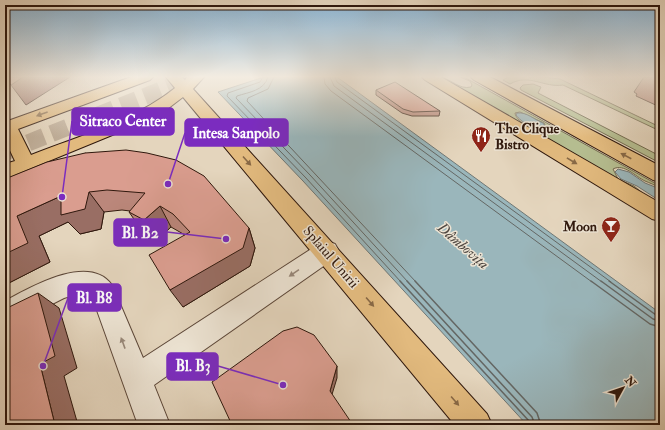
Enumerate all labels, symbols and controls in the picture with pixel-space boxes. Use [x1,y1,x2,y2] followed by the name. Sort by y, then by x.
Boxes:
[72,108,174,135] callout: Sitraco Center
[36,112,48,118] one-way arrow
[80,112,167,131] text: Sitraco Center
[185,119,288,146] callout: Intesa Sanpolo
[494,120,560,153] place label: The Clique Bistro
[192,124,280,144] text: Intesa Sanpolo
[470,125,492,153] restaurant icon: The Clique Bistro
[620,153,632,160] one-way arrow
[242,157,251,166] one-way arrow
[566,157,578,164] one-way arrow
[600,215,622,243] bar icon: Moon
[432,218,493,274] water label: Dâmbovița
[562,218,598,235] place label: Moon
[114,219,167,246] callout: Bl. B2
[299,223,363,292] street label: Splaiul Unirii
[121,224,159,243] text: Bl. B2
[289,269,299,277] one-way arrow
[68,284,121,311] callout: Bl. B8
[76,289,112,308] text: Bl. B8
[366,297,375,307] one-way arrow
[119,337,125,349] one-way arrow
[167,353,218,380] callout: Bl. B3
[175,357,211,376] text: Bl. B3
[603,368,643,408] north arrow
[621,373,639,391] text: N
[450,396,459,405] one-way arrow

